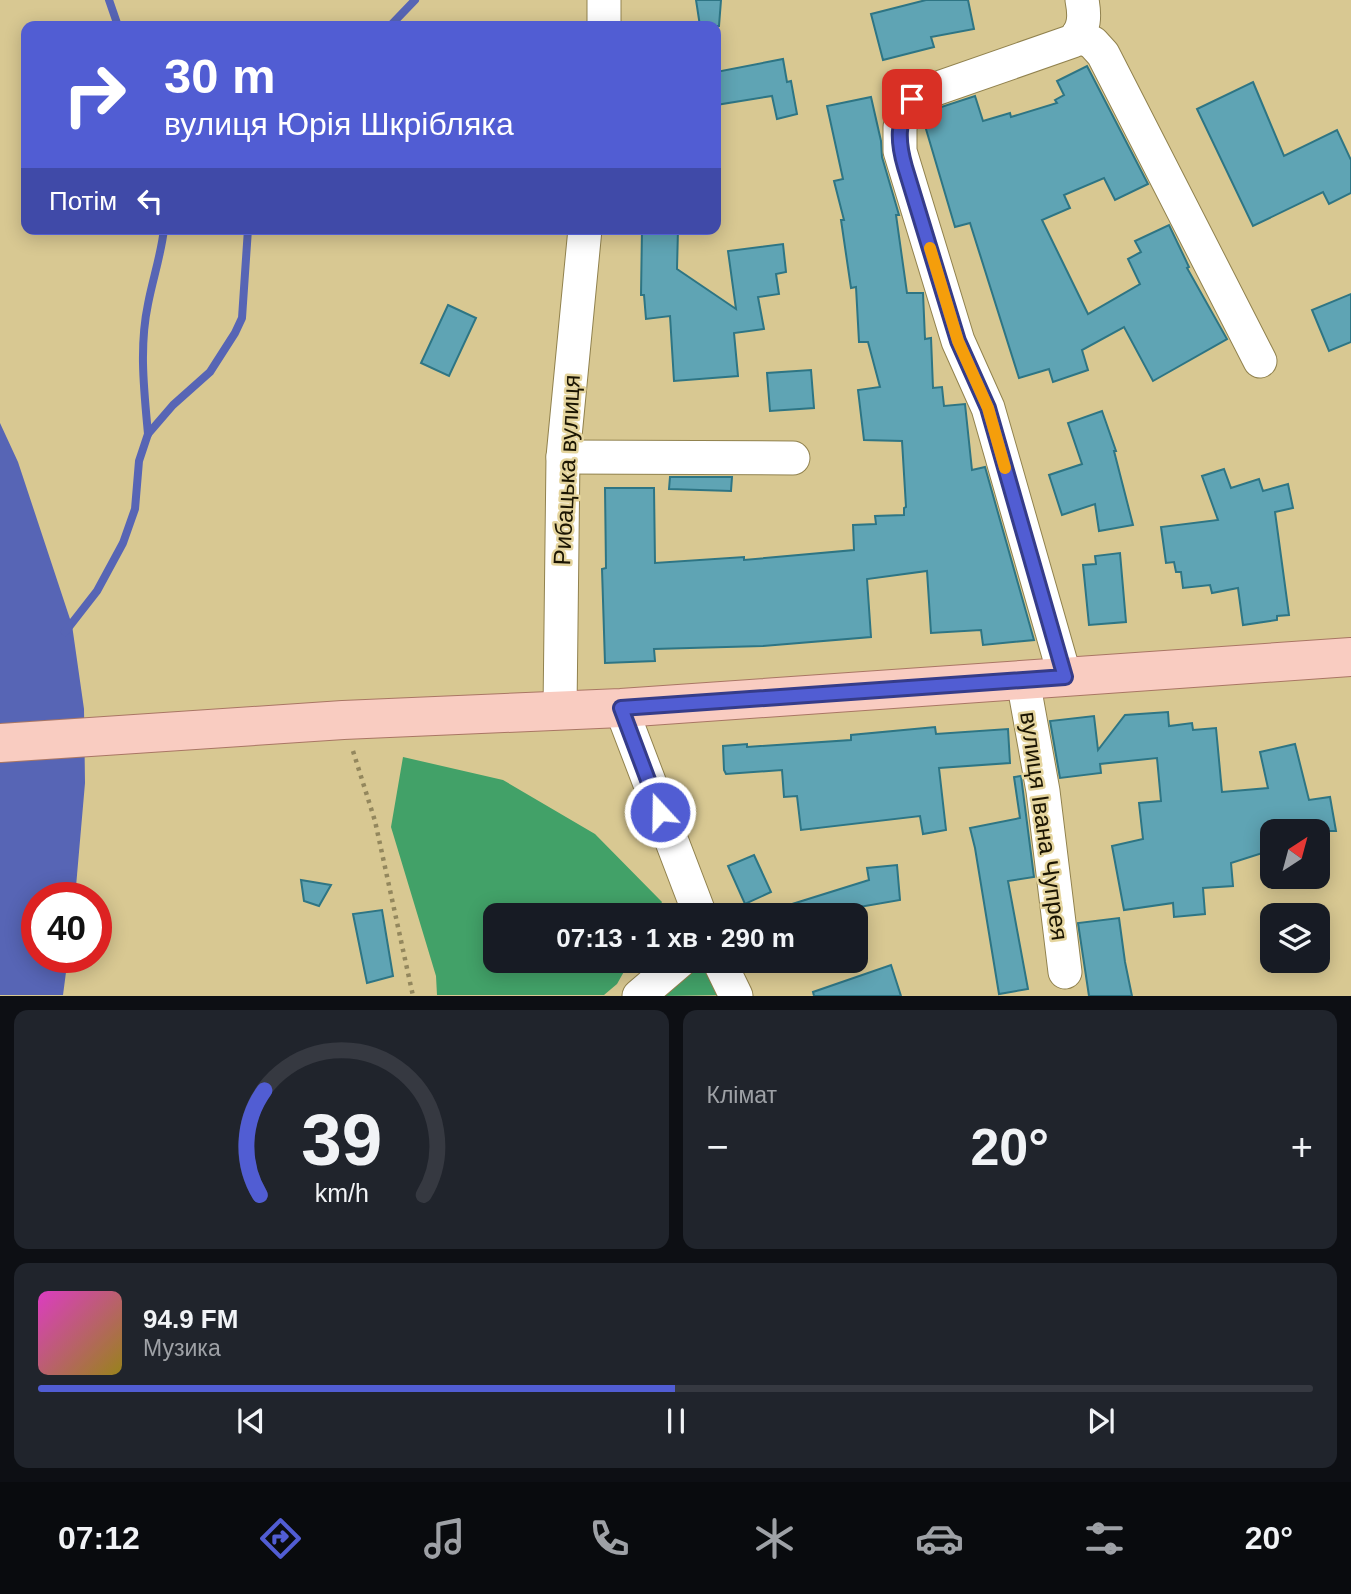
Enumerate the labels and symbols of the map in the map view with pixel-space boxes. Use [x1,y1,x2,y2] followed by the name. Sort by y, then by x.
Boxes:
[882,69,942,129] pin
[548,374,585,566] street label: Рибацька вулиця
[1015,710,1074,942] street label: вулиця Івана Чупрея
[623,775,697,849] position arrow
[1260,819,1330,889] north arrow
[21,882,112,973] speed limit sign: 40

